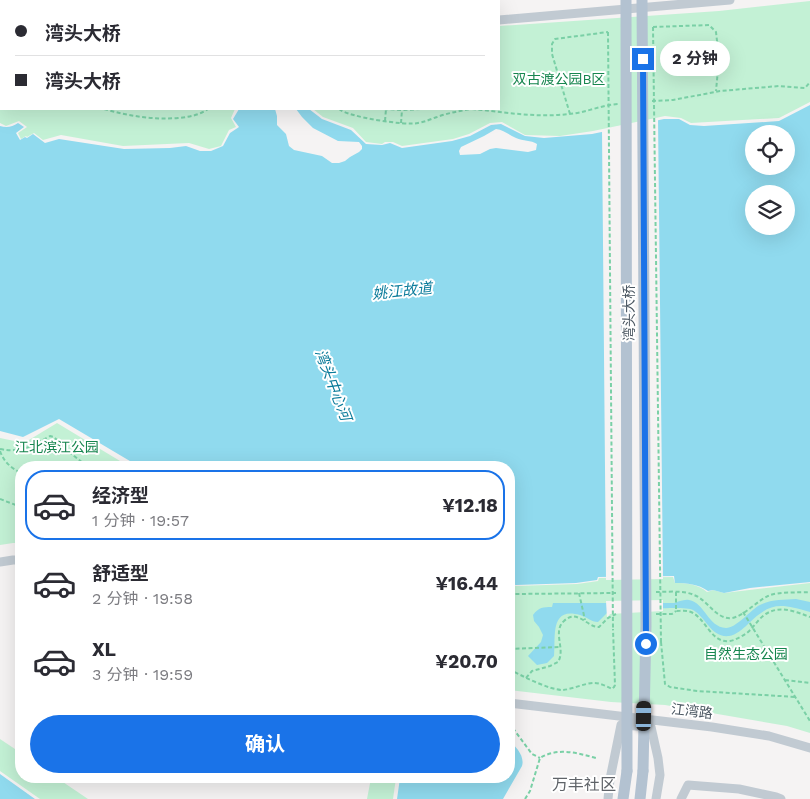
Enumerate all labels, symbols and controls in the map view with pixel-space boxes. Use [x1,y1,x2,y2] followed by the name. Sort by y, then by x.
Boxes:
[45,22,121,45] text: 湾头大桥
[660,42,730,76] callout: 2 分钟
[632,48,654,70] route end
[672,49,718,68] text: 2 分钟
[45,70,121,93] text: 湾头大桥
[512,71,606,87] park label: 双古渡公园B区
[745,125,795,235] map controls
[745,125,795,175] button: locate
[745,185,795,235] button: layers
[371,279,435,303] water label: 姚江故道
[621,285,637,341] street label: 湾头大桥
[311,347,356,426] water label: 湾头中心河
[15,439,99,455] park label: 江北滨江公园
[32,483,77,528] icon: car
[92,484,149,507] text: 经济型
[442,494,498,517] text: ¥12.18
[92,511,189,530] text: 1 分钟 · 19:57
[32,561,77,606] icon: car
[92,562,149,585] text: 舒适型
[435,572,498,595] text: ¥16.44
[92,589,193,608] text: 2 分钟 · 19:58
[635,633,657,655] route start
[92,638,116,661] text: XL
[32,639,77,684] icon: car
[704,646,788,662] park label: 自然生态公园
[435,650,498,673] text: ¥20.70
[92,665,193,684] text: 3 分钟 · 19:59
[636,701,651,731] car
[670,701,714,721] street label: 江湾路
[30,715,500,773] button: 确认
[552,775,616,794] district label: 万丰社区

